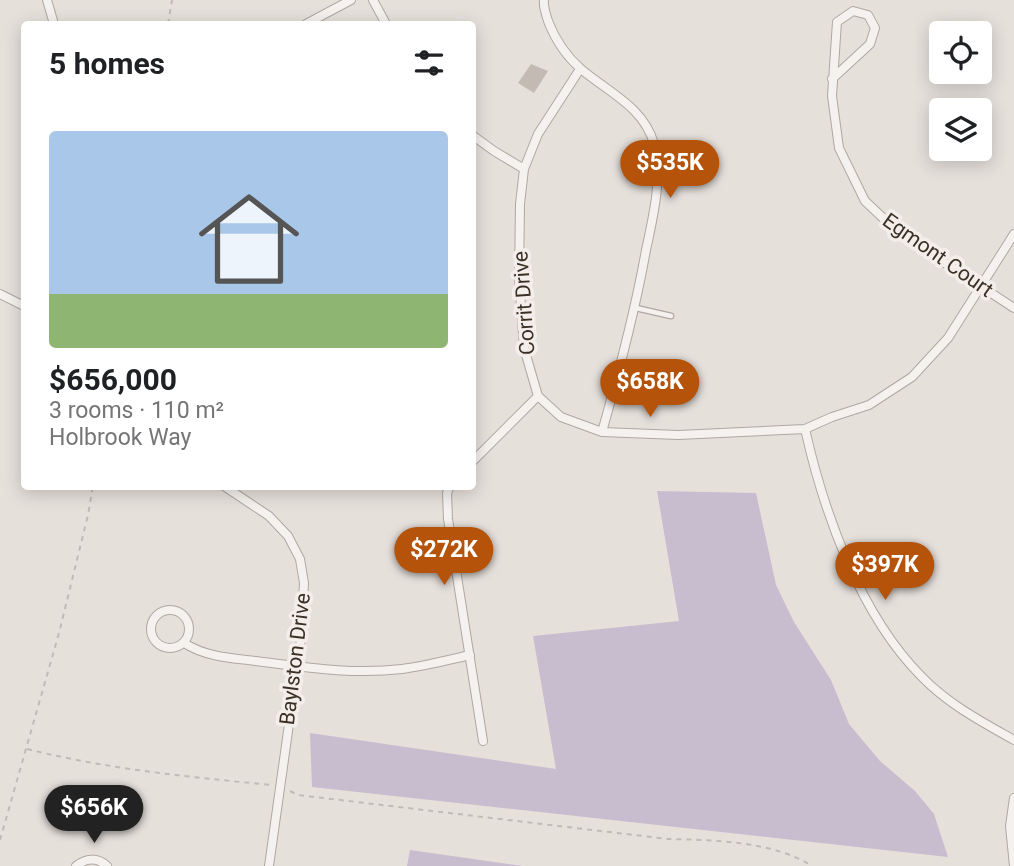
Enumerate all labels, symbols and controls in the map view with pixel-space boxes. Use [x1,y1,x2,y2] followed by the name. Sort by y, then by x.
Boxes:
[929,21,992,161] map controls
[929,21,992,84] button: locate
[410,44,448,82] icon: filters
[49,46,165,81] text: 5 homes
[929,98,992,161] button: layers
[621,140,719,200] pin: $535K
[636,149,704,176] text: $535K
[186,176,312,302] icon: home
[878,208,998,302] street label: Egmont Court
[508,250,540,356] street label: Corrit Drive
[601,360,699,419] pin: $658K
[49,362,177,397] text: $656,000
[616,368,684,395] text: $658K
[49,397,224,424] text: 3 rooms · 110 m²
[49,424,191,451] text: Holbrook Way
[395,528,493,587] pin: $272K
[410,536,478,563] text: $272K
[836,542,934,602] pin: $397K
[851,551,919,578] text: $397K
[275,592,315,726] street label: Baylston Drive
[45,786,143,845] pin: $656K
[60,794,128,821] text: $656K

